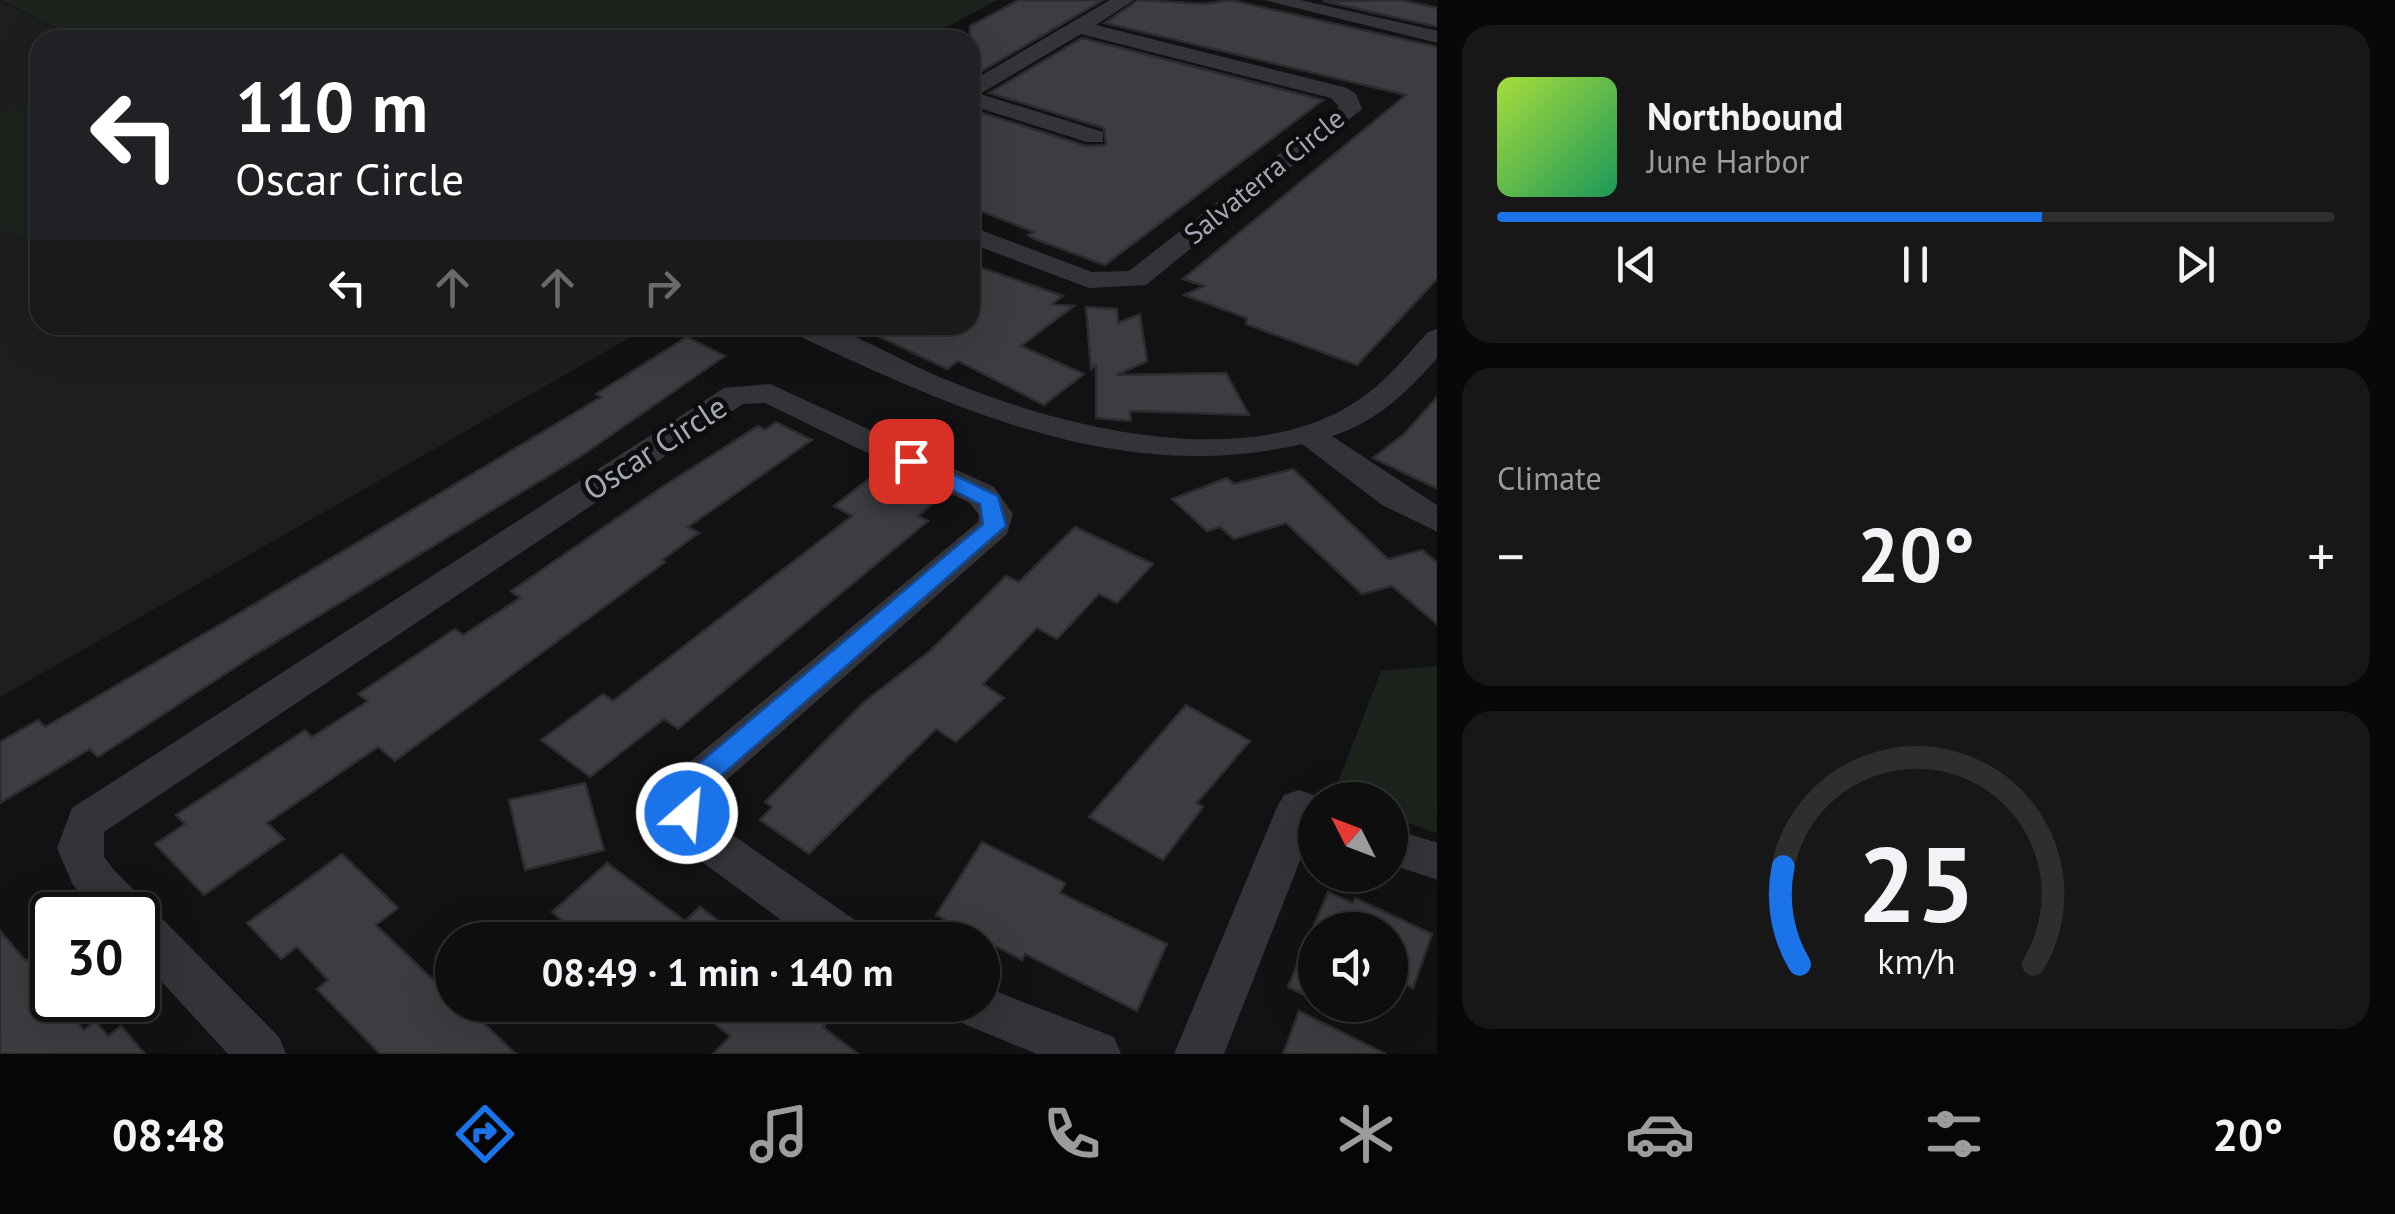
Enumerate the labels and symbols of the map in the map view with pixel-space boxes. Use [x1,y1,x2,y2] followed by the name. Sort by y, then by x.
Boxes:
[1176,100,1352,252] street label: Salvaterra Circle
[575,385,734,509] street label: Oscar Circle
[869,419,954,504] pin
[635,761,739,865] position arrow
[1298,782,1408,892] north arrow
[30,892,160,1022] speed limit sign: 30

